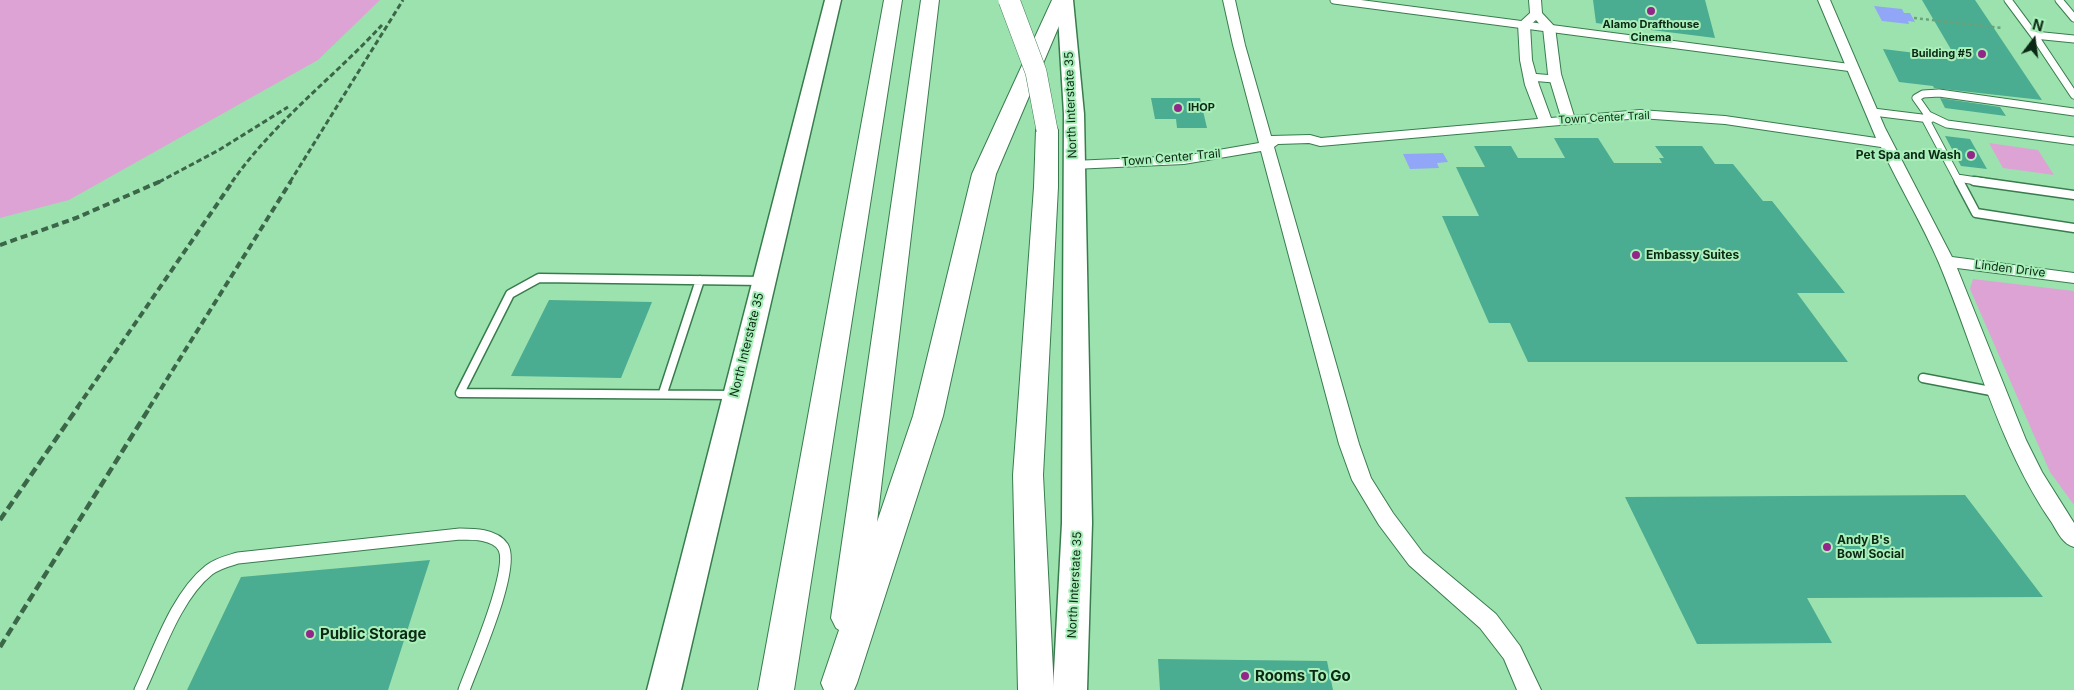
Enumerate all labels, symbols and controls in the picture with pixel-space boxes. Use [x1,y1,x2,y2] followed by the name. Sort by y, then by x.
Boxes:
[1645,5,1657,17] marker: Alamo Drafthouse Cinema
[2009,15,2059,65] north arrow
[2031,15,2045,35] text: N
[1603,18,1699,44] place label: Alamo Drafthouse Cinema
[1911,47,1972,61] place label: Building #5
[1976,48,1988,60] marker: Building #5
[1062,51,1080,159] street label: North Interstate 35
[1188,101,1215,115] place label: IHOP
[1172,102,1184,114] marker: IHOP
[1558,109,1650,127] street label: Town Center Trail
[1121,146,1221,170] street label: Town Center Trail
[1856,148,1961,162] place label: Pet Spa and Wash
[1965,149,1977,161] marker: Pet Spa and Wash
[1646,248,1739,262] place label: Embassy Suites
[1630,249,1642,261] marker: Embassy Suites
[1974,258,2046,280] street label: Linden Drive
[727,291,767,399] street label: North Interstate 35
[1065,531,1085,639] street label: North Interstate 35
[1837,533,1904,561] place label: Andy B's Bowl Social
[1821,541,1833,553] marker: Andy B's Bowl Social
[320,625,426,643] place label: Public Storage
[304,628,316,640] marker: Public Storage
[1255,667,1351,685] place label: Rooms To Go
[1239,670,1251,682] marker: Rooms To Go

